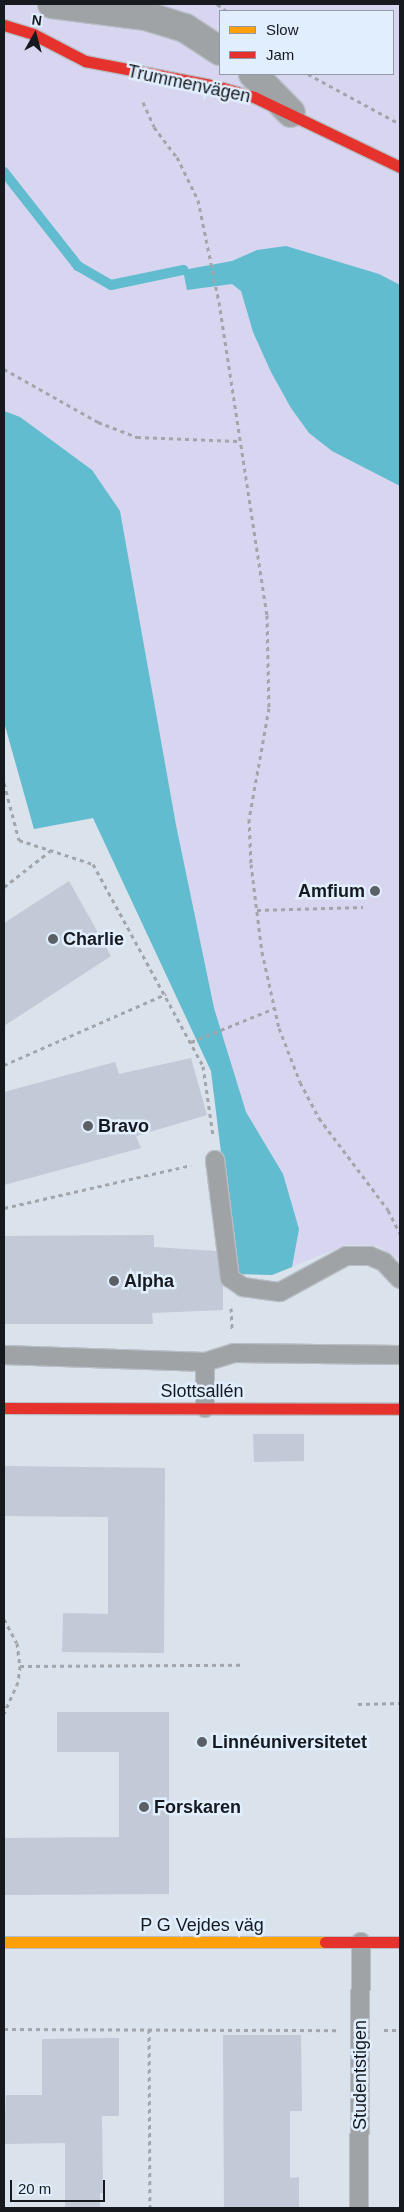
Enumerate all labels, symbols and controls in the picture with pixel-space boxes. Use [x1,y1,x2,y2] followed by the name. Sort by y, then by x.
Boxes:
[10,10,60,60] north arrow
[219,10,394,75] legend
[31,12,43,29] text: N
[266,21,299,38] text: Slow
[266,46,294,63] text: Jam
[125,60,253,108] street label: Trummenvägen
[298,880,365,902] place label: Amfium
[369,885,381,897] marker: Amfium
[63,928,124,950] place label: Charlie
[47,933,59,945] marker: Charlie
[98,1115,149,1137] place label: Bravo
[82,1120,94,1132] marker: Bravo
[124,1270,174,1292] place label: Alpha
[108,1275,120,1287] marker: Alpha
[160,1380,244,1402] street label: Slottsallén
[212,1731,367,1753] place label: Linnéuniversitetet
[196,1736,208,1748] marker: Linnéuniversitetet
[154,1796,241,1818] place label: Forskaren
[138,1801,150,1813] marker: Forskaren
[140,1914,264,1936] street label: P G Vejdes väg
[349,2020,371,2130] street label: Studentstigen
[12,2170,108,2202] scale bar
[18,2180,51,2197] text: 20 m

